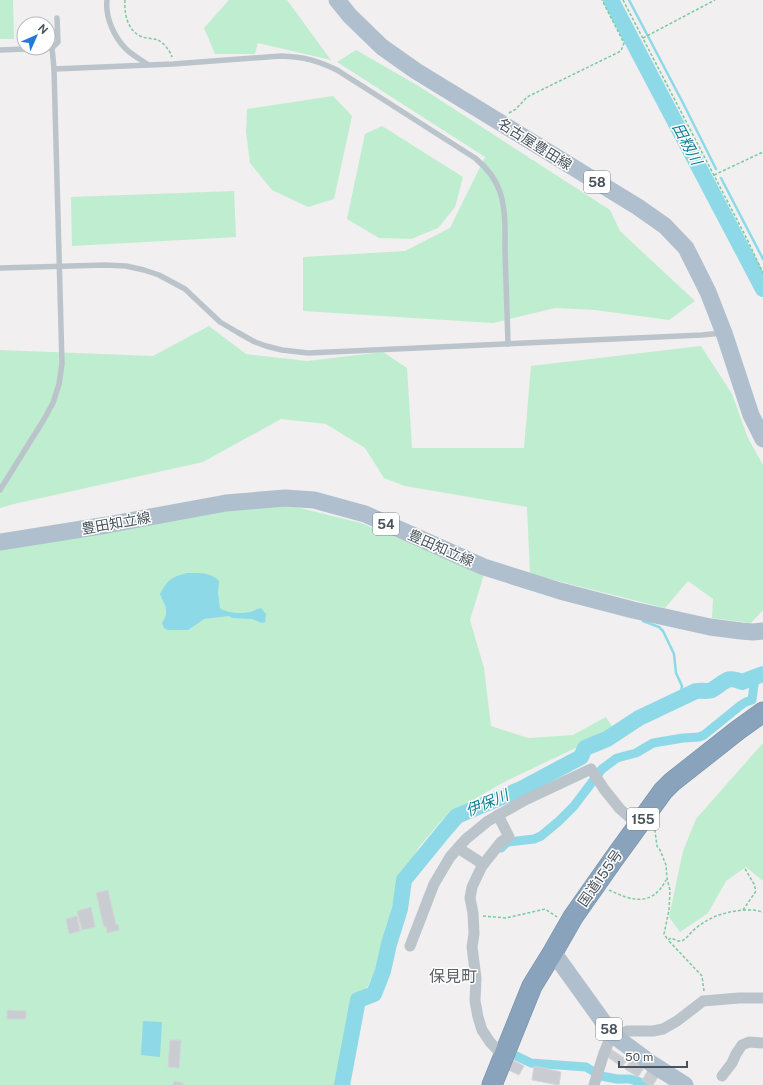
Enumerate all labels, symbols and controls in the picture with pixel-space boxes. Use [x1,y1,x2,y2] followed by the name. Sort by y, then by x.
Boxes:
[16,16,56,56] north arrow
[36,22,50,36] text: N
[495,115,575,173] street label: 名古屋豊田線
[669,120,706,169] water label: 田籾川
[584,171,610,193] road number: 58
[80,509,152,537] street label: 豊田知立線
[373,513,399,535] road number: 54
[406,526,476,570] street label: 豊田知立線
[463,785,513,819] water label: 伊保川
[627,808,659,830] road number: 155
[575,847,625,909] street label: 国道155号
[429,967,477,986] district label: 保見町
[596,1018,622,1040] road number: 58
[619,1043,687,1069] scale bar
[625,1050,653,1064] text: 50 m

